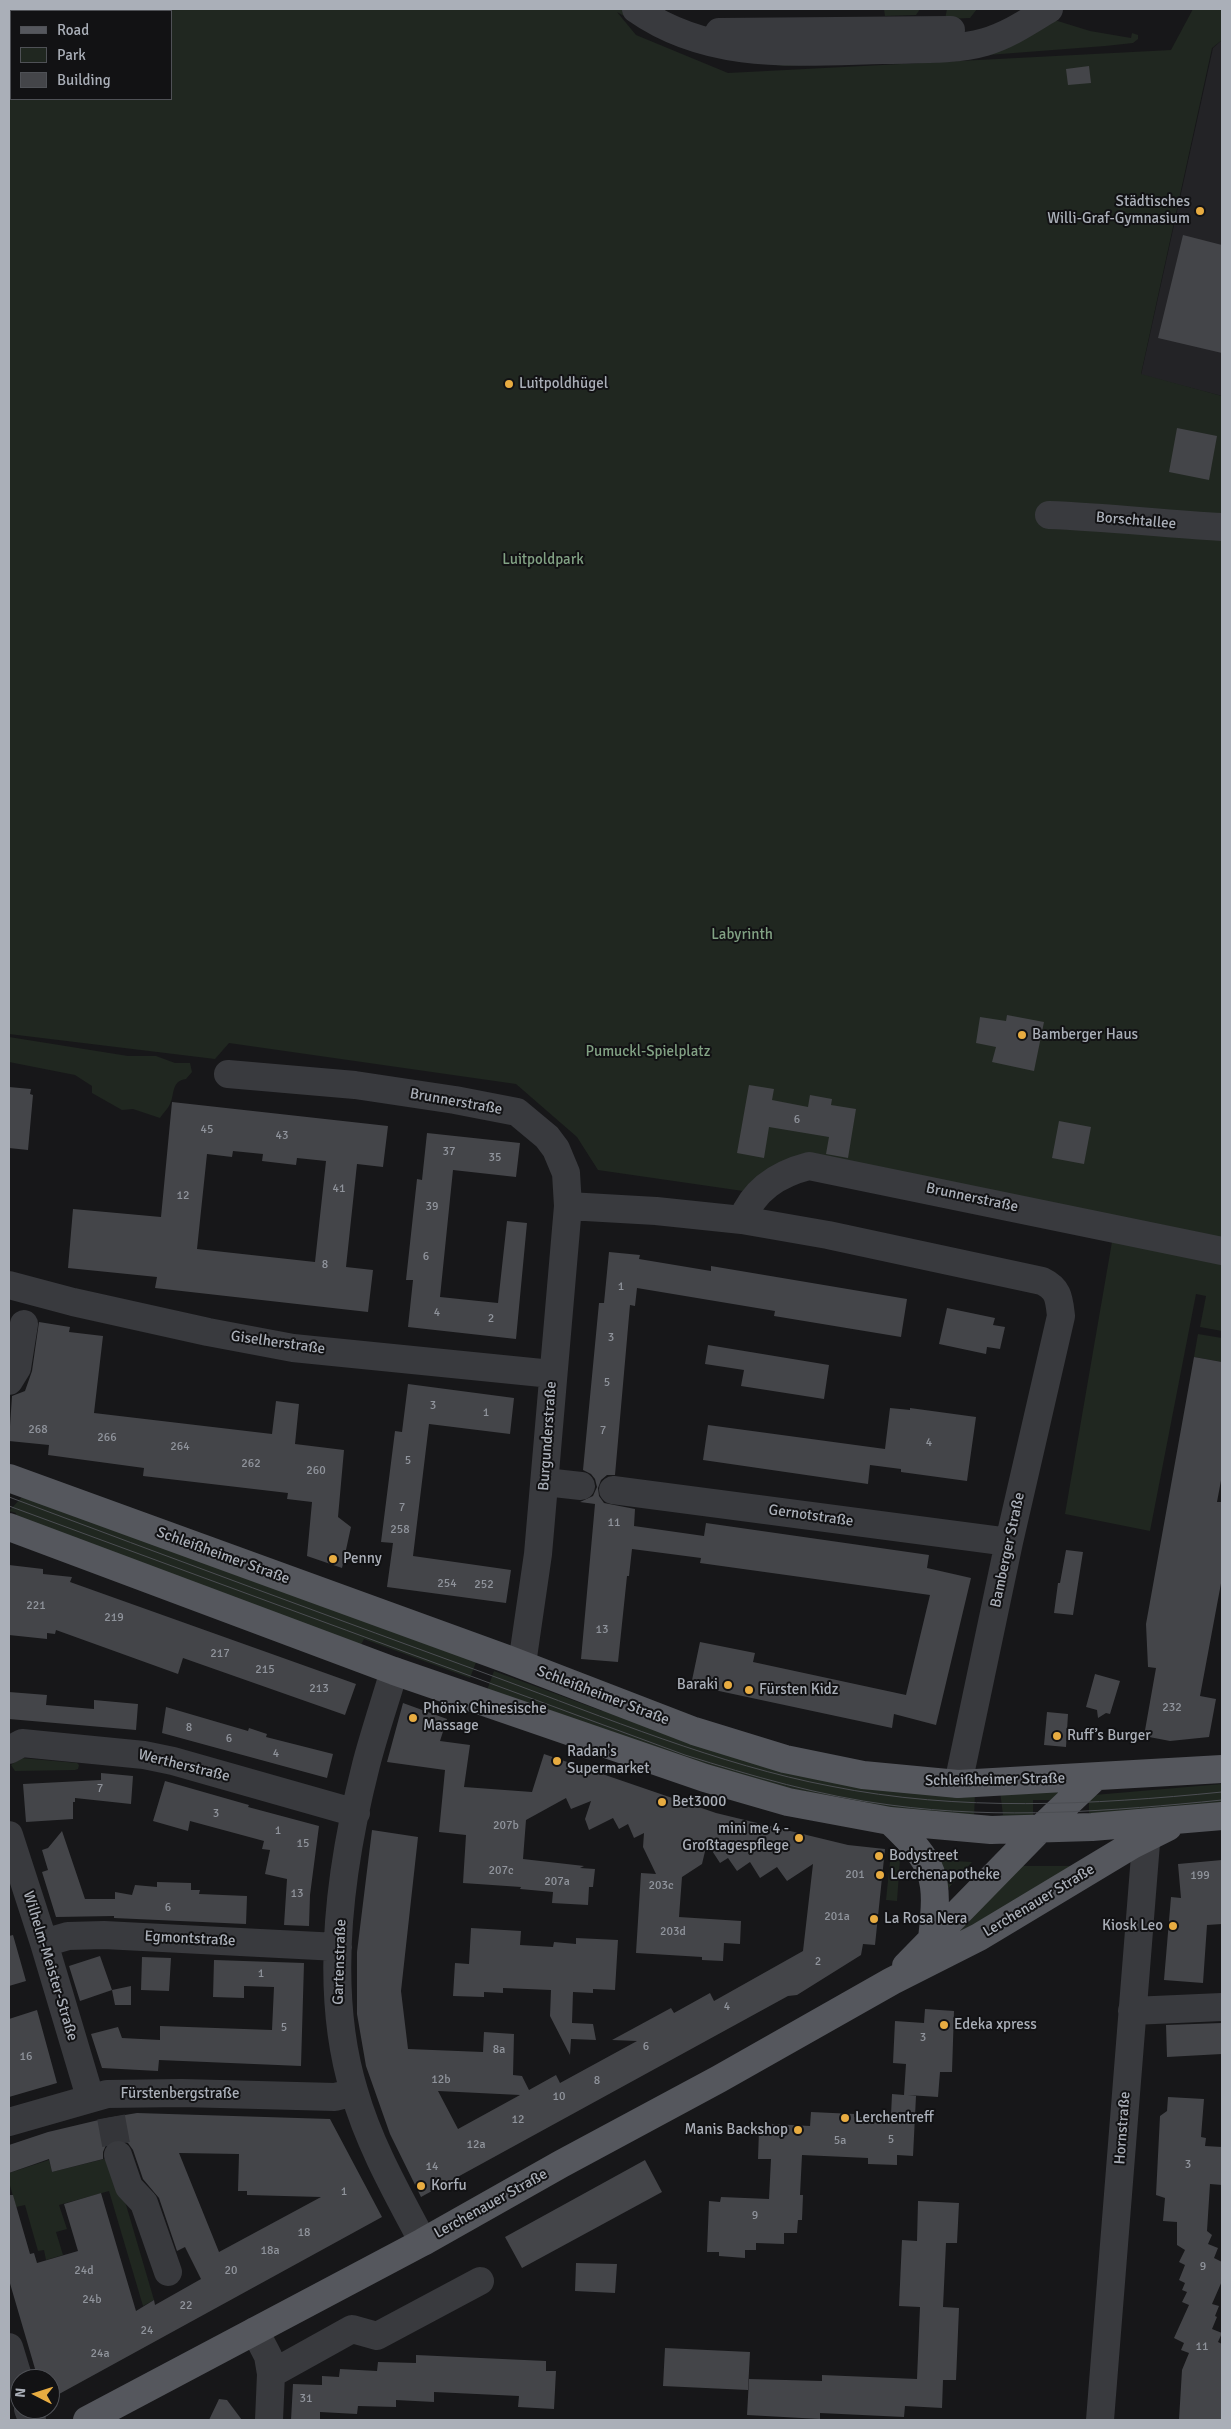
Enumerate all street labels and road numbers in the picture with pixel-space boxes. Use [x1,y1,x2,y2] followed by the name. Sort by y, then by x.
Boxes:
[1095,509,1177,533] street label: Borschtallee
[408,1085,504,1119] street label: Brunnerstraße
[924,1179,1020,1217] street label: Brunnerstraße
[230,1327,326,1359] street label: Giselherstraße
[535,1381,561,1491] street label: Burgunderstraße
[987,1491,1029,1609] street label: Bamberger Straße
[767,1501,855,1531] street label: Gernotstraße
[154,1524,292,1588] street label: Schleißheimer Straße
[534,1662,672,1730] street label: Schleißheimer Straße
[136,1746,232,1786] street label: Wertherstraße
[925,1770,1065,1790] street label: Schleißheimer Straße
[980,1861,1098,1941] street label: Lerchenauer Straße
[19,1889,81,2043] street label: Wilhelm-Meister-Straße
[330,1919,350,2005] street label: Gartenstraße
[144,1928,236,1950] street label: Egmontstraße
[121,2085,239,2103] street label: Fürstenbergstraße
[1111,2091,1135,2165] street label: Hornstraße
[431,2165,551,2243] street label: Lerchenauer Straße

